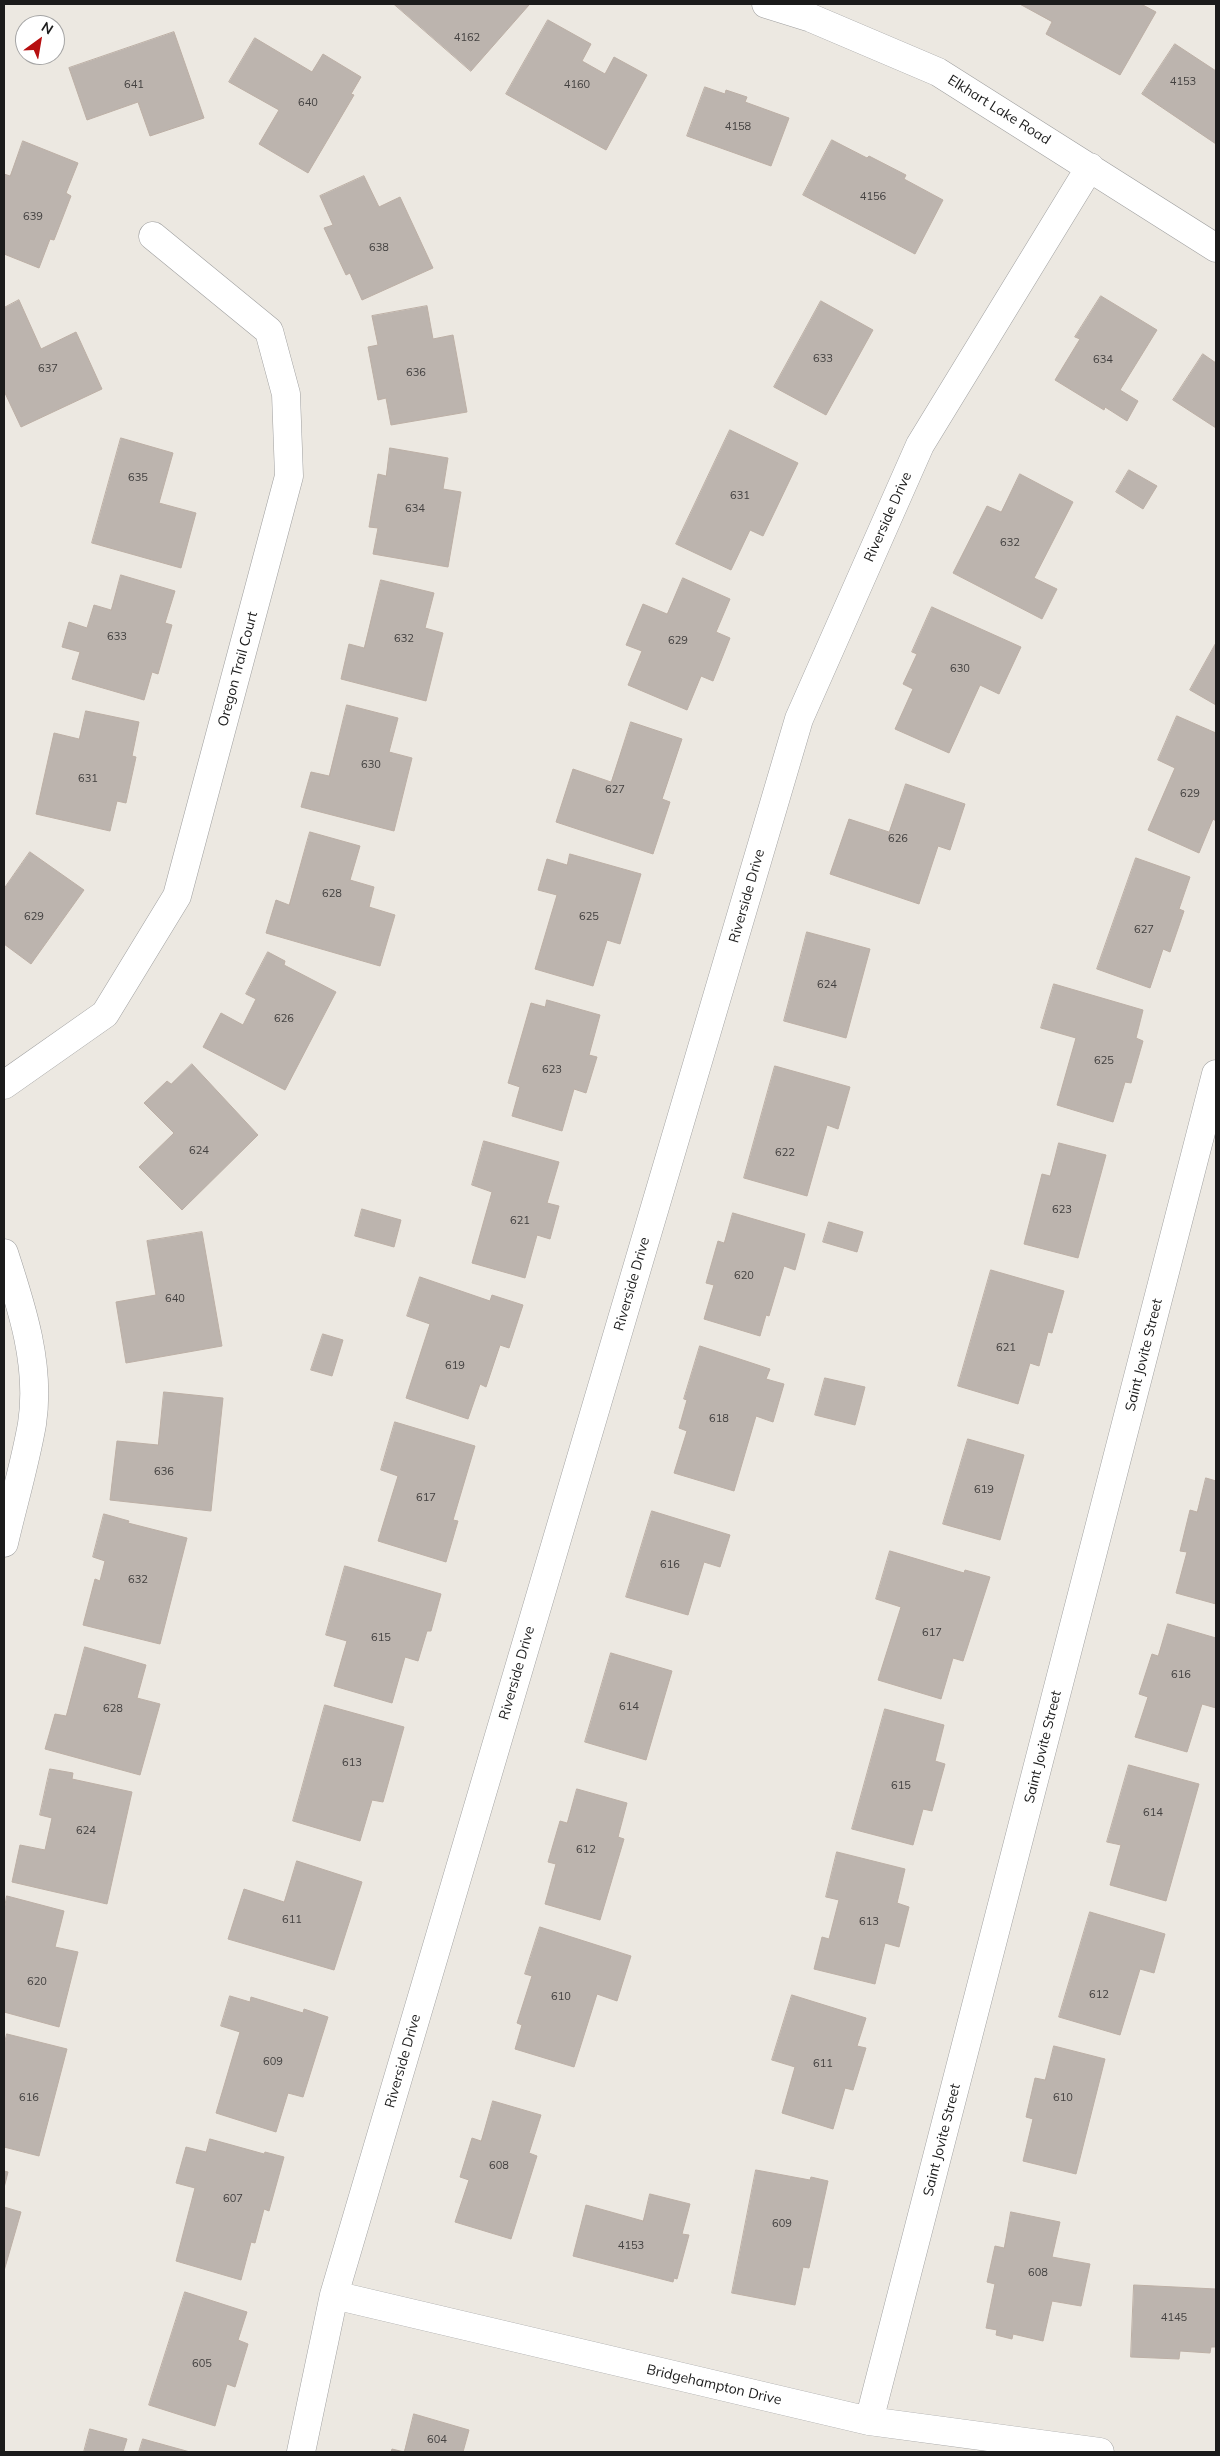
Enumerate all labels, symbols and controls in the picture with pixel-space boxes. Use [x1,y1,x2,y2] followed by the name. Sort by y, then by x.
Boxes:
[15,15,65,65] north arrow
[38,18,57,39] text: N
[454,31,480,45] house number: 4162
[944,72,1054,148] street label: Elkhart Lake Road
[1170,75,1196,89] house number: 4153
[124,78,144,92] house number: 641
[564,78,590,92] house number: 4160
[298,96,318,110] house number: 640
[725,120,751,134] house number: 4158
[860,190,886,204] house number: 4156
[23,210,43,224] house number: 639
[369,241,389,255] house number: 638
[813,352,833,366] house number: 633
[1093,353,1113,367] house number: 634
[38,362,58,376] house number: 637
[406,366,426,380] house number: 636
[861,469,915,565] street label: Riverside Drive
[128,471,148,485] house number: 635
[730,489,750,503] house number: 631
[405,502,425,516] house number: 634
[1000,536,1020,550] house number: 632
[215,610,261,728] street label: Oregon Trail Court
[107,630,127,644] house number: 633
[394,632,414,646] house number: 632
[668,634,688,648] house number: 629
[950,662,970,676] house number: 630
[361,758,381,772] house number: 630
[78,772,98,786] house number: 631
[605,783,625,797] house number: 627
[1180,787,1200,801] house number: 629
[888,832,908,846] house number: 626
[726,847,768,945] street label: Riverside Drive
[322,887,342,901] house number: 628
[24,910,44,924] house number: 629
[579,910,599,924] house number: 625
[1134,923,1154,937] house number: 627
[817,978,837,992] house number: 624
[274,1012,294,1026] house number: 626
[1094,1054,1114,1068] house number: 625
[542,1063,562,1077] house number: 623
[189,1144,209,1158] house number: 624
[775,1146,795,1160] house number: 622
[1052,1203,1072,1217] house number: 623
[510,1214,530,1228] house number: 621
[611,1235,653,1333] street label: Riverside Drive
[734,1269,754,1283] house number: 620
[165,1292,185,1306] house number: 640
[1122,1297,1166,1413] street label: Saint Jovite Street
[996,1341,1016,1355] house number: 621
[445,1359,465,1373] house number: 619
[709,1412,729,1426] house number: 618
[154,1465,174,1479] house number: 636
[974,1483,994,1497] house number: 619
[416,1491,436,1505] house number: 617
[660,1558,680,1572] house number: 616
[128,1573,148,1587] house number: 632
[496,1624,538,1722] street label: Riverside Drive
[922,1626,942,1640] house number: 617
[371,1631,391,1645] house number: 615
[1171,1668,1191,1682] house number: 616
[1021,1689,1065,1805] street label: Saint Jovite Street
[619,1700,639,1714] house number: 614
[103,1702,123,1716] house number: 628
[342,1756,362,1770] house number: 613
[891,1779,911,1793] house number: 615
[1143,1806,1163,1820] house number: 614
[76,1824,96,1838] house number: 624
[576,1843,596,1857] house number: 612
[282,1913,302,1927] house number: 611
[859,1915,879,1929] house number: 613
[27,1975,47,1989] house number: 620
[1089,1988,1109,2002] house number: 612
[551,1990,571,2004] house number: 610
[382,2012,424,2110] street label: Riverside Drive
[263,2055,283,2069] house number: 609
[813,2057,833,2071] house number: 611
[920,2082,964,2198] street label: Saint Jovite Street
[19,2091,39,2105] house number: 616
[1053,2091,1073,2105] house number: 610
[489,2159,509,2173] house number: 608
[223,2192,243,2206] house number: 607
[772,2217,792,2231] house number: 609
[618,2239,644,2253] house number: 4153
[1028,2266,1048,2280] house number: 608
[1161,2311,1187,2325] house number: 4145
[192,2357,212,2371] house number: 605
[645,2361,783,2409] street label: Bridgehampton Drive
[427,2433,447,2447] house number: 604

